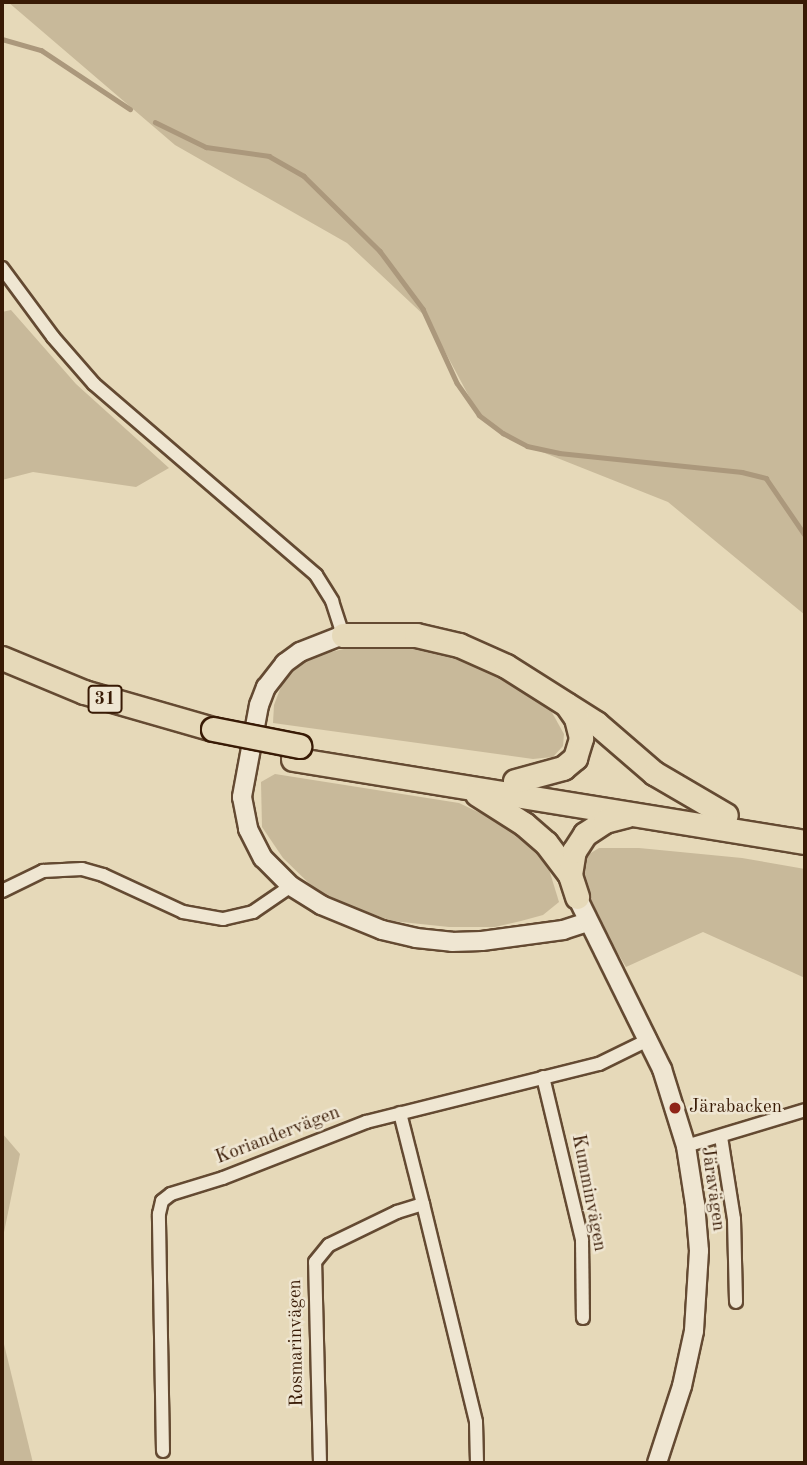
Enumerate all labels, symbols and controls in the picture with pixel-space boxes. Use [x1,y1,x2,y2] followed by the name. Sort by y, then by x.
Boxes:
[88,684,122,714] road number: 31
[689,1097,782,1119] place label: Järabacken
[667,1100,683,1116] marker: Järabacken
[213,1102,343,1170] street label: Koriandervägen
[565,1133,611,1253] street label: Kumminvägen
[695,1145,729,1233] street label: Järavägen
[284,1279,310,1407] street label: Rosmarinvägen

